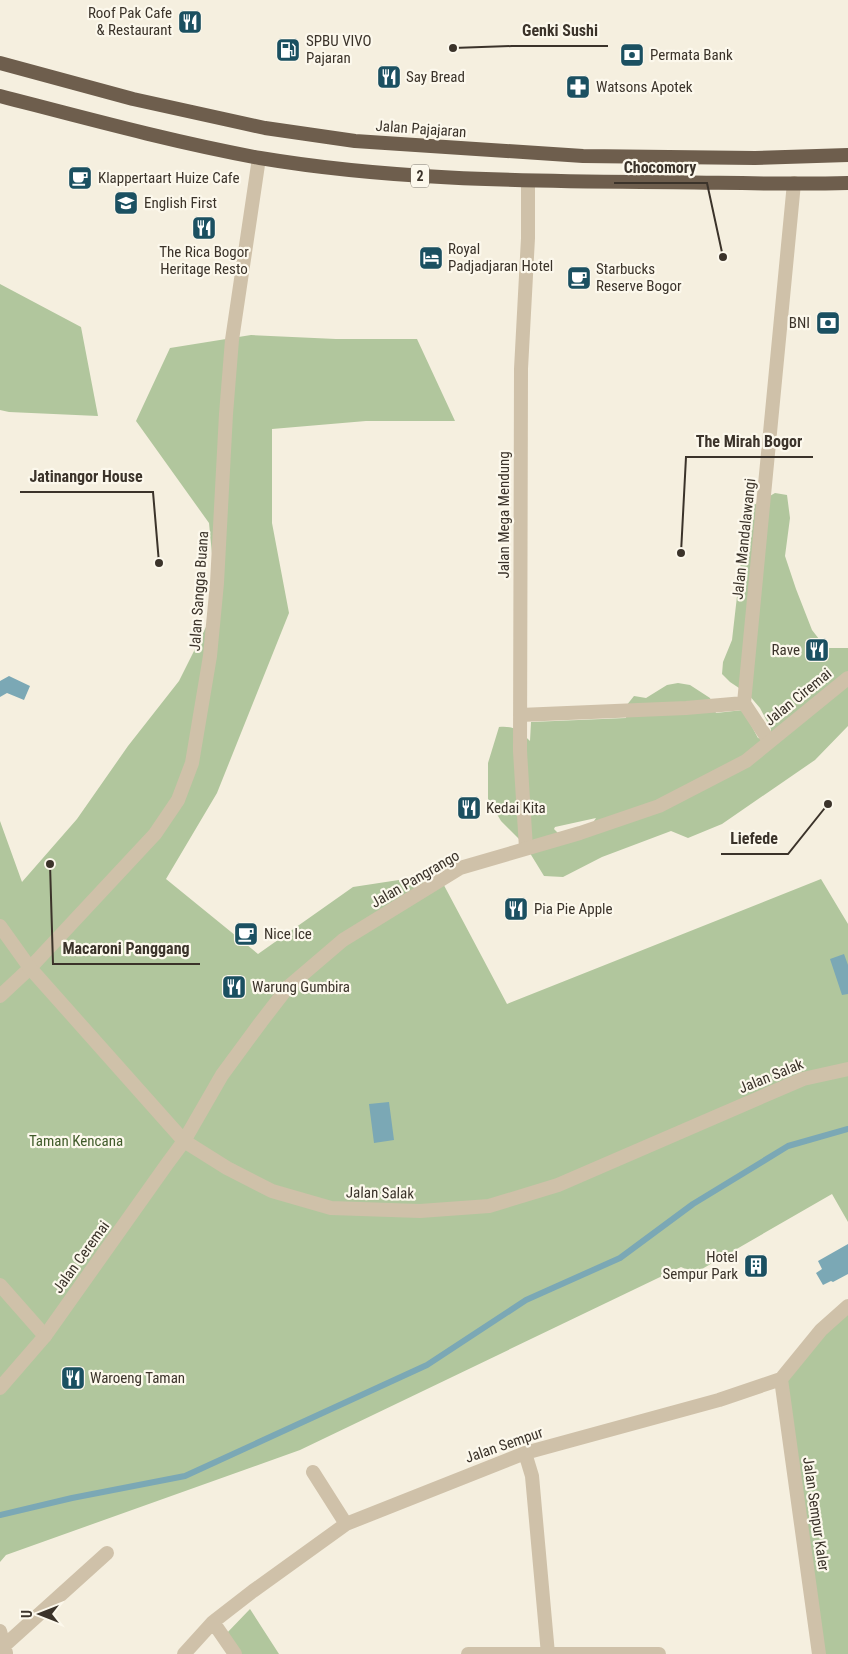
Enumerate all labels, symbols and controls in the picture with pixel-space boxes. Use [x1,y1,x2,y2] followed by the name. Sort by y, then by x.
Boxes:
[88,4,172,39] place label: Roof Pak Cafe & Restaurant
[177,9,203,35] restaurant icon: Roof Pak Cafe & Restaurant
[512,15,608,46] callout: Genki Sushi
[522,21,598,40] text: Genki Sushi
[306,32,372,67] place label: SPBU VIVO Pajaran
[275,37,301,63] fuel station icon: SPBU VIVO Pajaran
[619,42,645,68] bank icon: Permata Bank
[650,46,733,64] place label: Permata Bank
[376,64,402,90] restaurant icon: Say Bread
[406,68,465,86] place label: Say Bread
[565,74,591,100] pharmacy icon: Watsons Apotek
[596,78,693,96] place label: Watsons Apotek
[375,117,467,141] street label: Jalan Pajajaran
[614,152,707,183] callout: Chocomory
[624,158,696,177] text: Chocomory
[67,165,93,191] cafe icon: Klappertaart Huize Cafe
[411,165,429,188] road number: 2
[98,169,239,187] place label: Klappertaart Huize Cafe
[113,190,139,216] school or university icon: English First
[144,194,217,212] place label: English First
[191,215,217,241] restaurant icon: The Rica Bogor Heritage Resto
[448,240,553,275] place label: Royal Padjadjaran Hotel
[159,243,249,278] place label: The Rica Bogor Heritage Resto
[418,245,444,271] hotel icon: Royal Padjadjaran Hotel
[596,260,682,295] place label: Starbucks Reserve Bogor
[566,265,592,291] cafe icon: Starbucks Reserve Bogor
[815,310,841,336] bank icon: BNI
[789,314,810,332] place label: BNI
[686,426,813,457] callout: The Mirah Bogor
[696,432,802,451] text: The Mirah Bogor
[495,451,513,579] street label: Jalan Mega Mendung
[20,461,153,492] callout: Jatinangor House
[29,467,143,486] text: Jatinangor House
[729,477,759,601] street label: Jalan Mandalawangi
[186,530,212,652] street label: Jalan Sangga Buana
[804,637,830,663] restaurant icon: Rave
[772,641,800,659] place label: Rave
[761,664,835,730] street label: Jalan Ciremai
[456,795,482,821] restaurant icon: Kedai Kita
[486,799,546,817] place label: Kedai Kita
[721,823,788,854] callout: Liefede
[730,829,778,848] text: Liefede
[367,846,463,912] street label: Jalan Pangrango
[503,896,529,922] restaurant icon: Pia Pie Apple
[534,900,613,918] place label: Pia Pie Apple
[233,921,259,947] cafe icon: Nice Ice
[264,925,312,943] place label: Nice Ice
[53,933,200,964] callout: Macaroni Panggang
[62,939,190,958] text: Macaroni Panggang
[221,974,247,1000] restaurant icon: Warung Gumbira
[252,978,350,996] place label: Warung Gumbira
[736,1055,806,1097] street label: Jalan Salak
[29,1132,123,1150] park label: Taman Kencana
[346,1183,414,1203] street label: Jalan Salak
[49,1217,113,1297] street label: Jalan Ceremai
[662,1248,738,1283] place label: Hotel Sempur Park
[743,1253,769,1279] building icon: Hotel Sempur Park
[60,1365,86,1391] restaurant icon: Waroeng Taman
[90,1369,185,1387] place label: Waroeng Taman
[463,1423,546,1467] street label: Jalan Sempur
[799,1456,833,1573] street label: Jalan Sempur Kaler
[15,1589,65,1639] north arrow
[19,1610,35,1618] text: U

